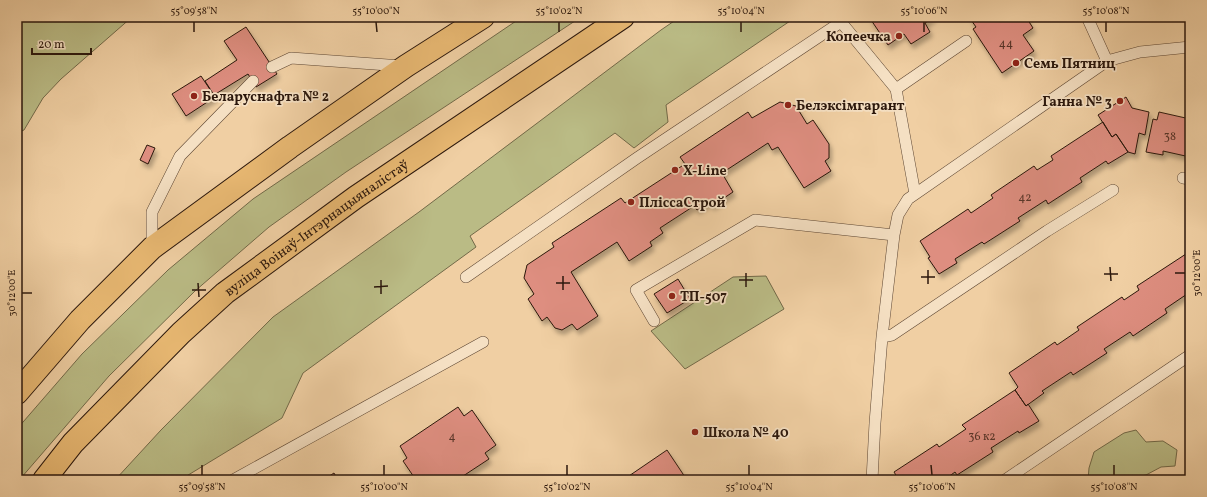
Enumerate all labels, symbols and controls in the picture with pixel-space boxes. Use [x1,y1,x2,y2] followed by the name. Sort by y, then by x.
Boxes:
[171,4,218,18] text: 55°09'58"N
[352,4,400,18] text: 55°10'00"N
[536,4,583,18] text: 55°10'02"N
[717,4,765,18] text: 55°10'04"N
[901,4,948,18] text: 55°10'06"N
[1083,4,1130,18] text: 55°10'08"N
[826,28,891,47] place label: Копеечка
[32,30,91,56] scale bar
[894,31,904,41] marker: Копеечка
[999,36,1013,52] house number: 44
[38,37,65,53] text: 20 m
[1024,55,1116,74] place label: Семь Пятниц
[1011,58,1021,68] marker: Семь Пятниц
[202,88,329,107] place label: Беларуснафта № 2
[189,91,199,101] marker: Беларуснафта № 2
[1042,93,1112,112] place label: Ганна № 3
[1115,96,1125,106] marker: Ганна № 3
[796,97,905,116] place label: Белэксімгарант
[783,100,793,110] marker: Белэксімгарант
[1164,129,1176,145] house number: 38
[221,156,413,301] street label: вуліца Воінаў-Інтэрнацыяналістаў
[683,162,727,181] place label: X-Line
[670,165,680,175] marker: X-Line
[1018,190,1032,206] house number: 42
[639,194,725,213] place label: ПліссаСтрой
[626,197,636,207] marker: ПліссаСтрой
[1190,250,1204,296] text: 30°12'00"E
[5,270,19,316] text: 30°12'00"E
[680,288,727,307] place label: ТП-507
[667,291,677,301] marker: ТП-507
[703,424,789,443] place label: Школа № 40
[690,427,700,437] marker: Школа № 40
[448,429,456,445] house number: 4
[968,429,996,445] house number: 36 к2
[179,480,226,494] text: 55°09'58"N
[360,480,408,494] text: 55°10'00"N
[544,480,591,494] text: 55°10'02"N
[725,480,773,494] text: 55°10'04"N
[909,480,956,494] text: 55°10'06"N
[1091,480,1138,494] text: 55°10'08"N

